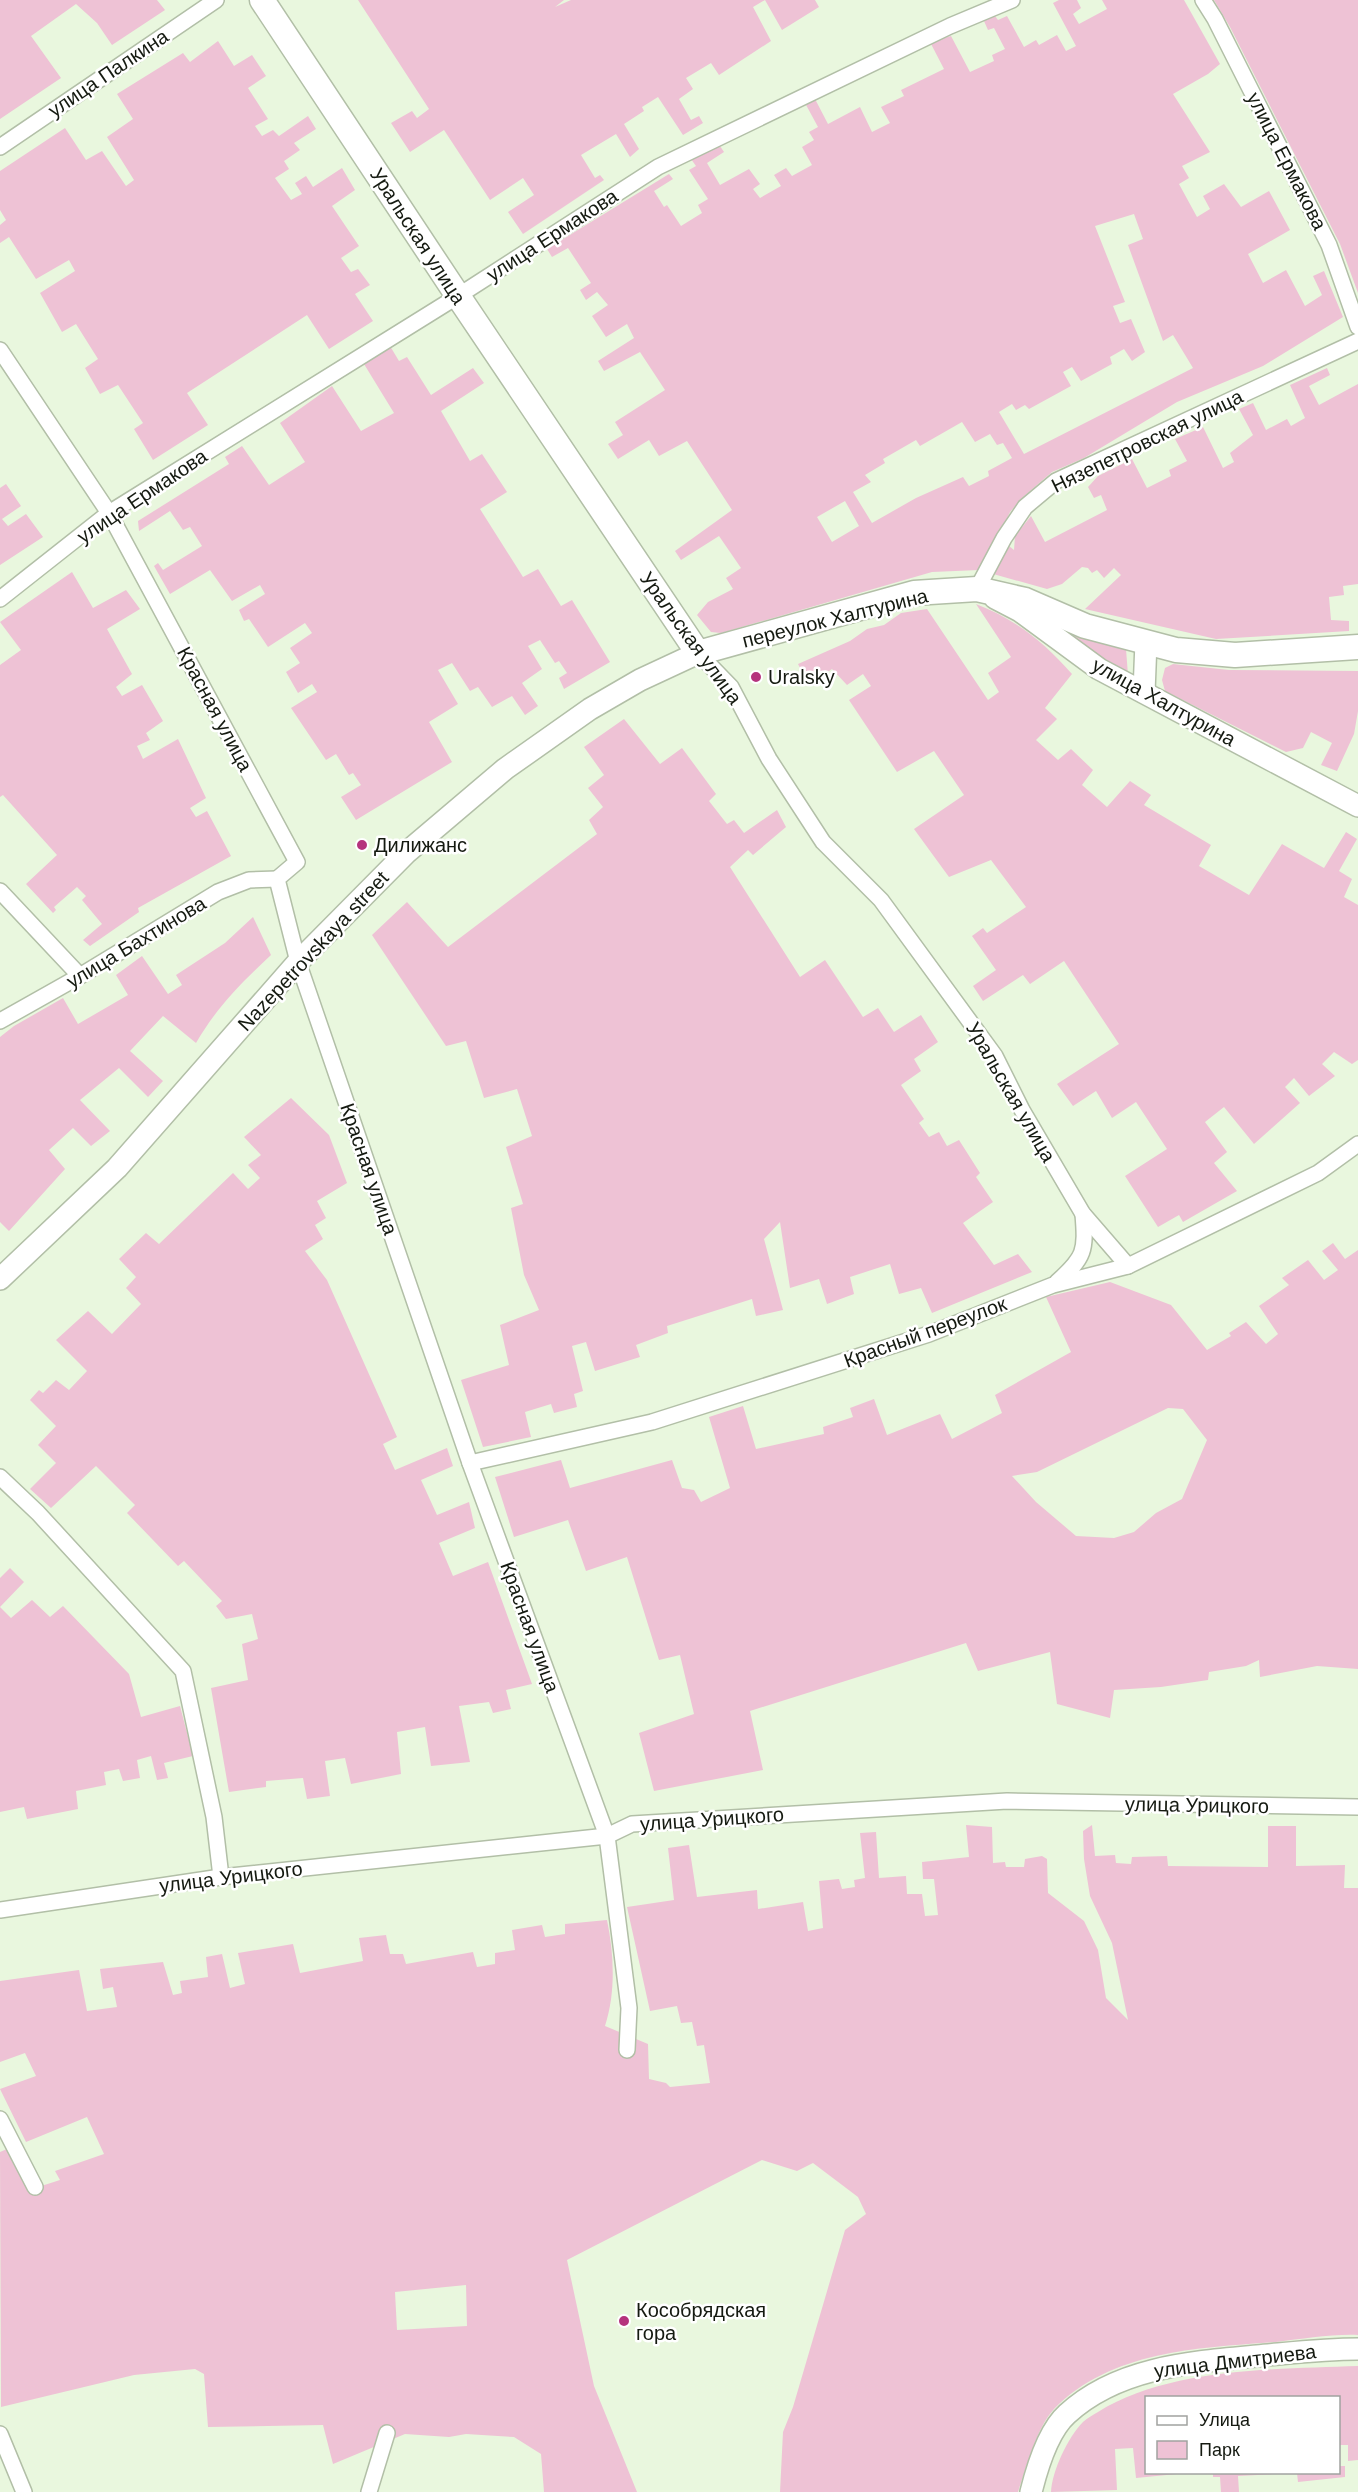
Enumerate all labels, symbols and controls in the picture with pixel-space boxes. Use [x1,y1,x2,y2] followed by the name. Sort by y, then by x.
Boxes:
[44,24,173,121] street label: улица Палкина
[1243,89,1332,234] street label: улица Ермакова
[366,164,471,309] street label: Уральская улица
[482,184,622,285] street label: улица Ермакова
[1048,385,1247,497] street label: Нязепетровская улица
[73,444,212,547] street label: улица Ермакова
[636,568,747,709] street label: Уральская улица
[740,584,931,652] street label: переулок Халтурина
[173,643,257,776] street label: Красная улица
[1089,654,1240,751] street label: улица Халтурина
[768,666,835,688] place label: Uralsky
[749,670,763,684] marker: Uralsky
[374,834,467,856] place label: Дилижанс
[355,838,369,852] marker: Дилижанс
[233,866,393,1035] street label: Nazepetrovskaya street
[62,891,210,992] street label: улица Бахтинова
[962,1018,1060,1167] street label: Уральская улица
[336,1100,402,1238] street label: Красная улица
[841,1292,1009,1372] street label: Красный переулок
[496,1559,564,1696] street label: Красная улица
[1125,1793,1269,1817] street label: улица Урицкого
[639,1803,785,1835] street label: улица Урицкого
[158,1857,304,1897] street label: улица Урицкого
[636,2299,766,2344] place label: Кособрядская гора
[617,2314,631,2328] marker: Кособрядская гора
[1153,2340,1318,2382] street label: улица Дмитриева
[1145,2396,1340,2474] legend
[1199,2410,1251,2430] text: Улица
[1199,2440,1240,2460] text: Парк

